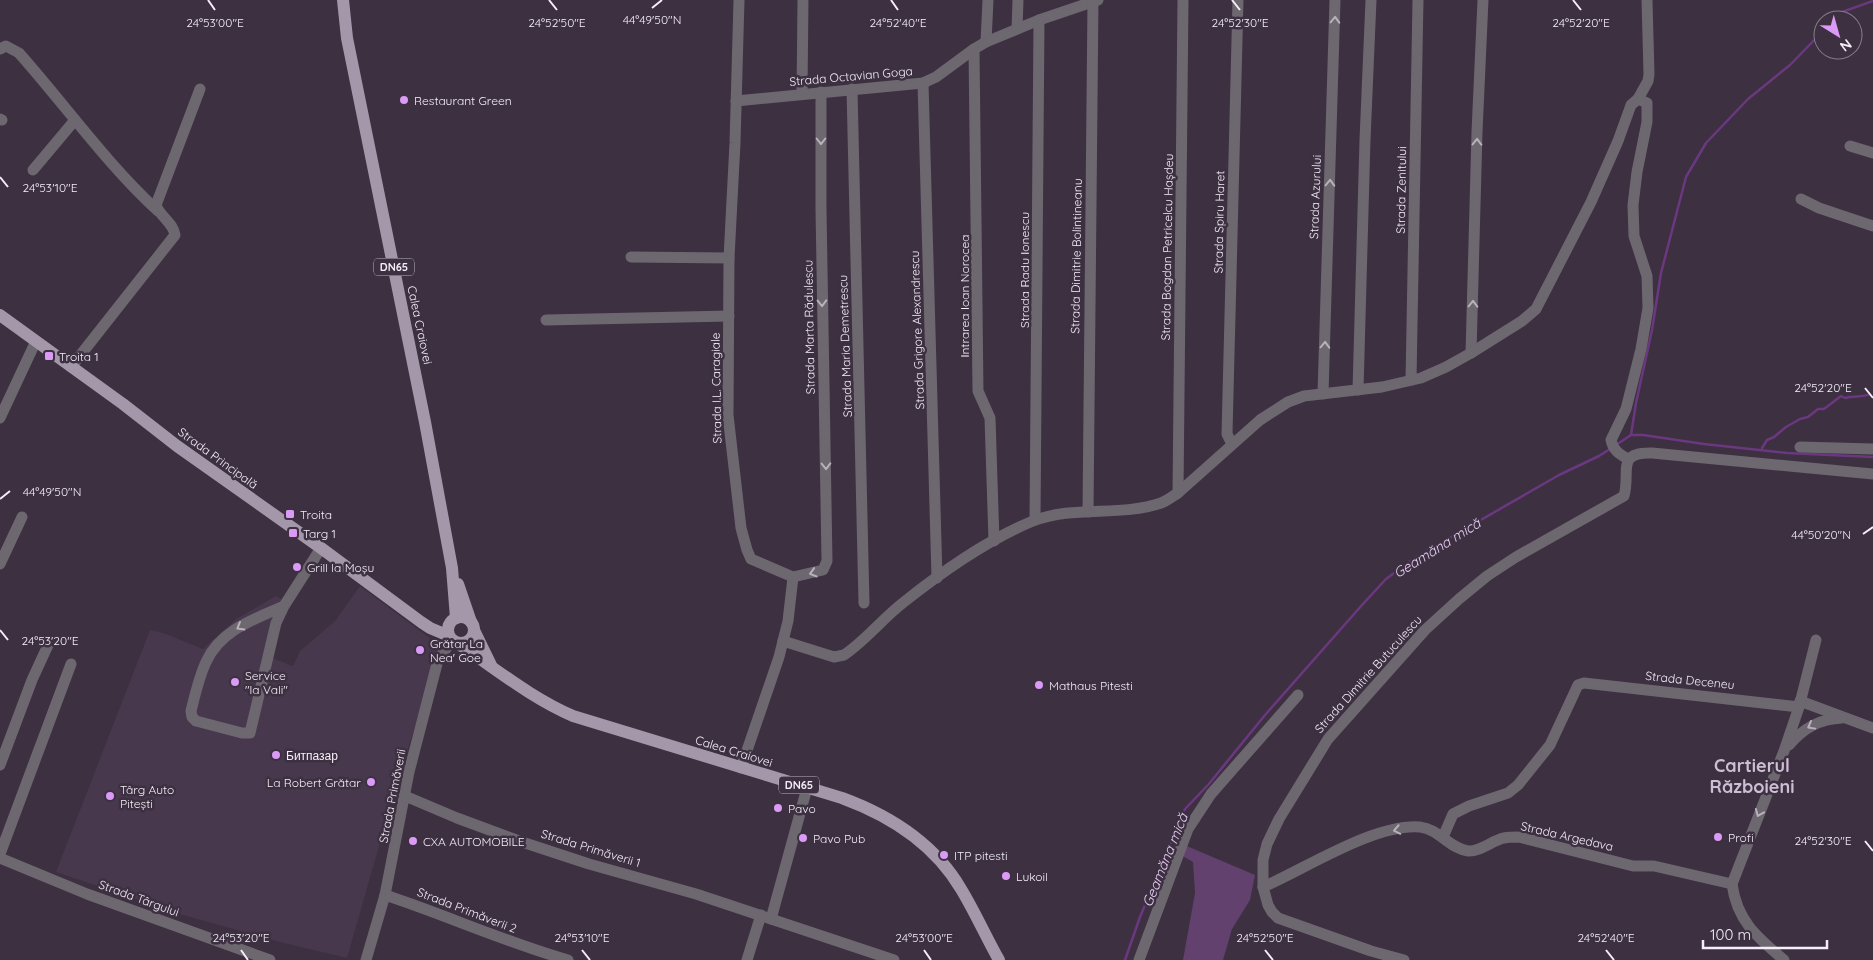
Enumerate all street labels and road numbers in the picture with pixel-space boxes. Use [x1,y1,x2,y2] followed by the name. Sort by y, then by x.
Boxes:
[789,63,913,89] street label: Strada Octavian Goga
[1393,146,1409,234] street label: Strada Zenitului
[1158,153,1176,341] street label: Strada Bogdan Petricelcu Hașdeu
[1306,155,1324,239] street label: Strada Azurului
[1211,170,1227,274] street label: Strada Spiru Haret
[1067,178,1085,334] street label: Strada Dimitrie Bolintineanu
[1017,212,1032,328] street label: Strada Radu Ionescu
[957,234,972,358] street label: Intrarea Ioan Norocea
[907,250,927,410] street label: Strada Grigore Alexandrescu
[374,258,414,276] road number: DN65
[800,260,818,394] street label: Strada Marta Rădulescu
[835,275,855,417] street label: Strada Maria Demetrescu
[404,284,436,366] street label: Calea Craiovei
[708,332,724,444] street label: Strada I.L. Caragiale
[175,424,261,492] street label: Strada Principală
[1311,612,1425,736] street label: Strada Dimitrie Butuculescu
[1645,668,1735,692] street label: Strada Deceneu
[694,732,774,770] street label: Calea Craiovei
[376,748,408,844] street label: Strada Primăverii
[779,776,819,794] road number: DN65
[1519,818,1615,854] street label: Strada Argedava
[539,826,643,870] street label: Strada Primăverii 1
[97,877,181,919] street label: Strada Târgului
[415,884,519,936] street label: Strada Primăverii 2

